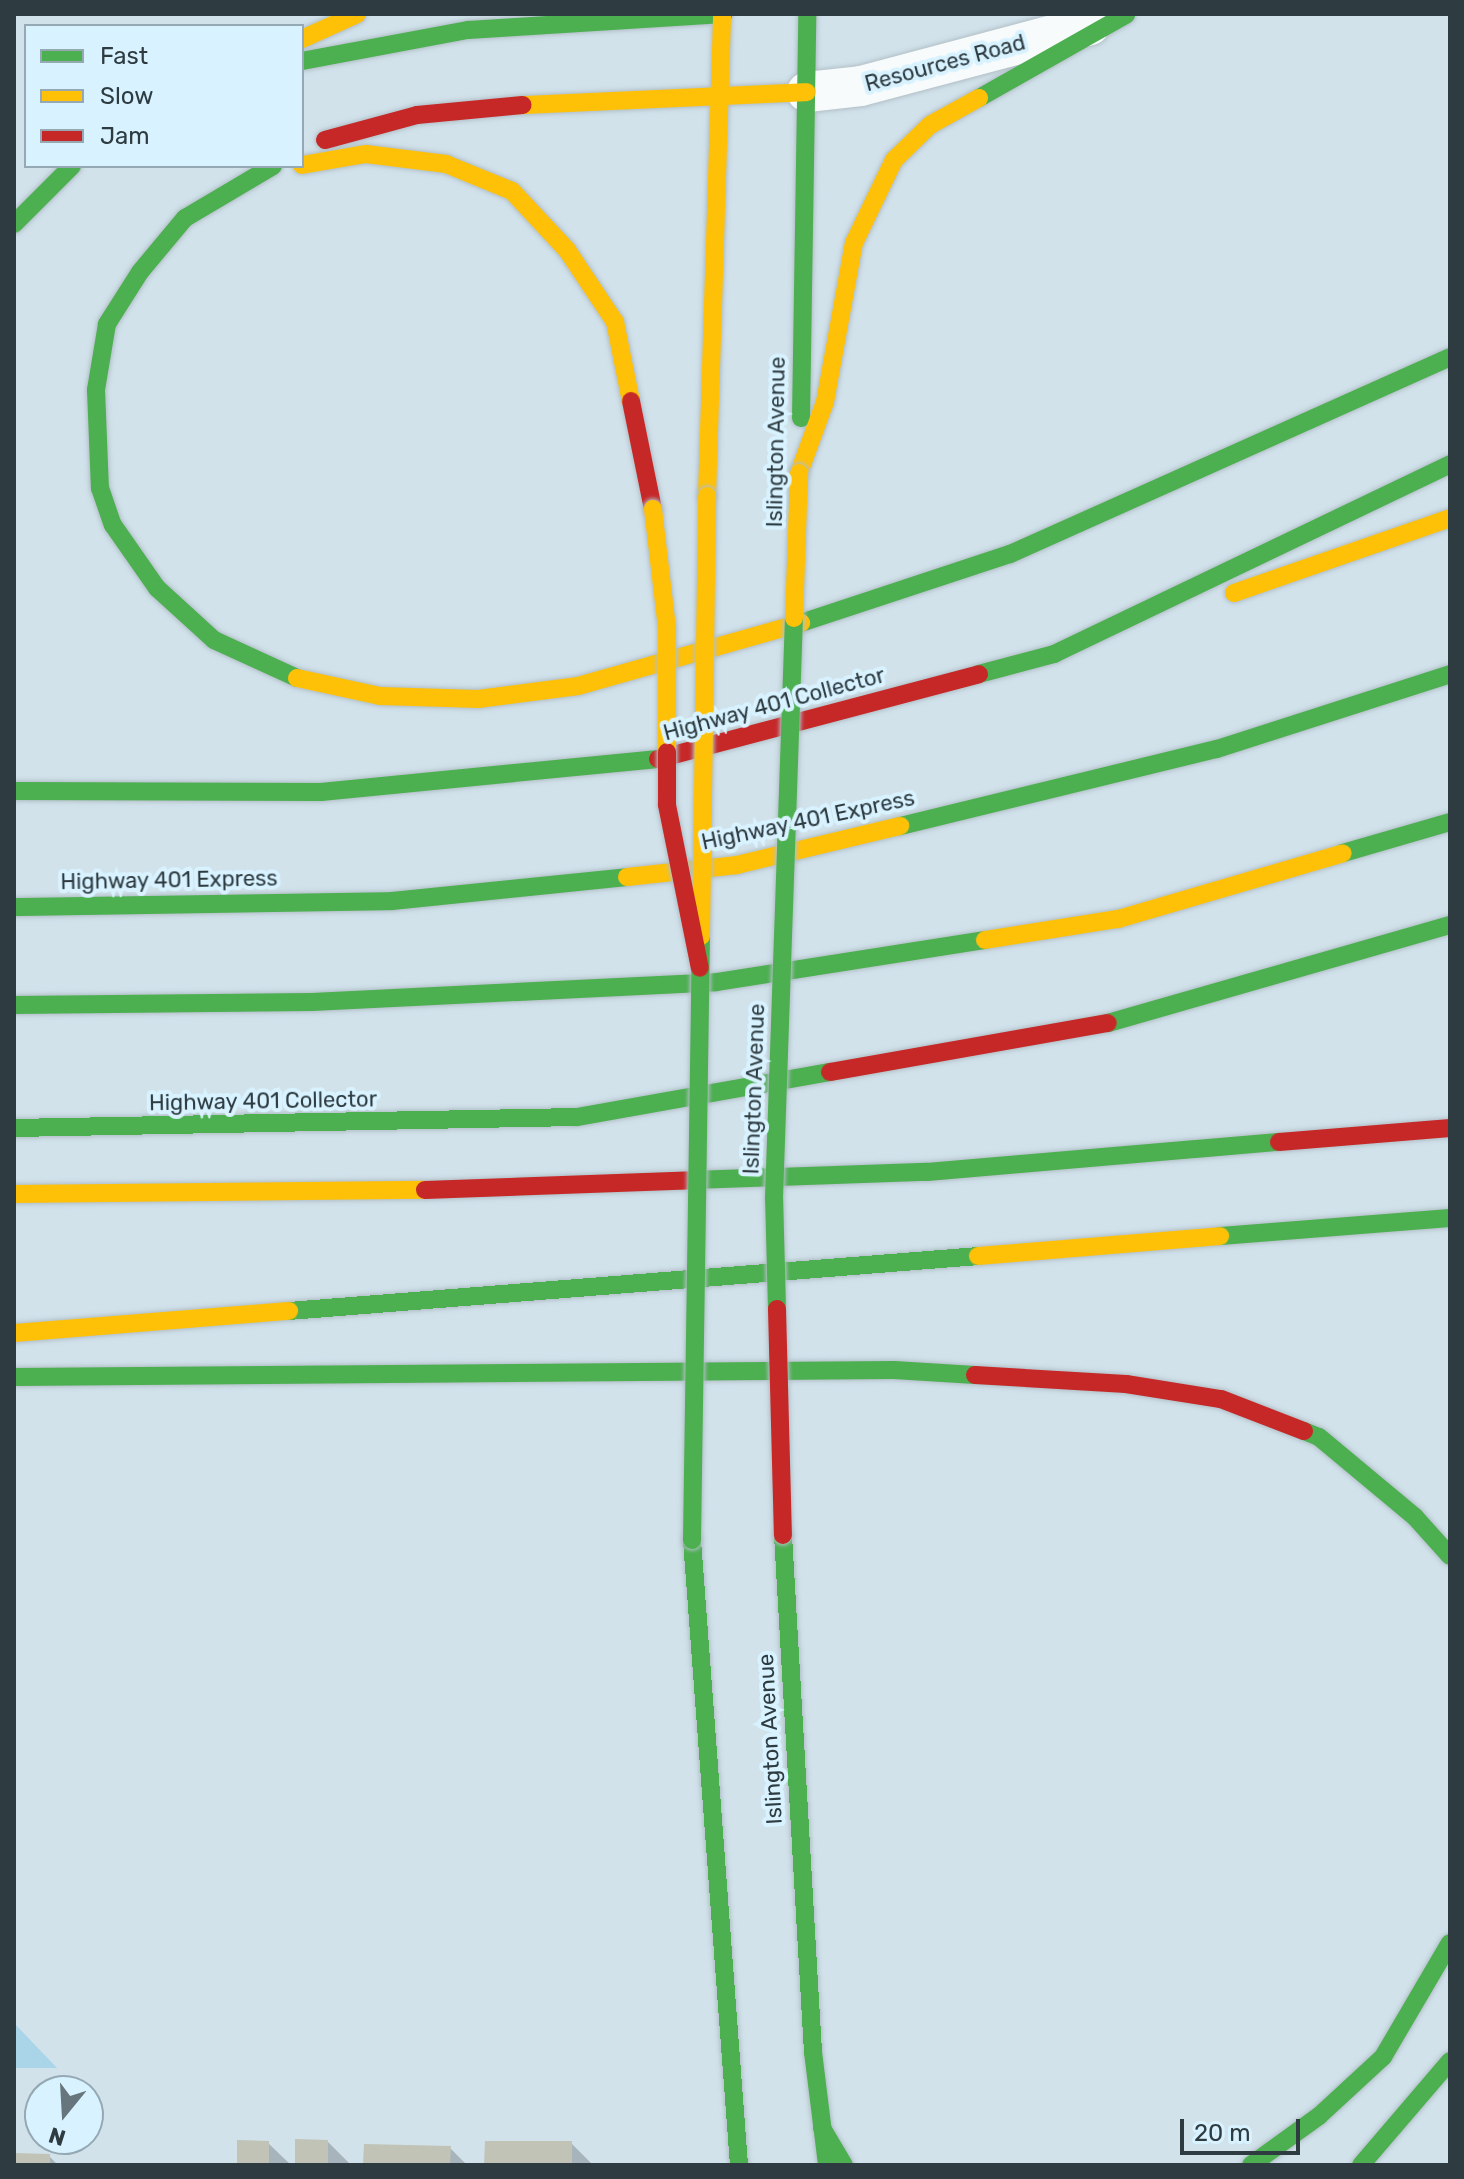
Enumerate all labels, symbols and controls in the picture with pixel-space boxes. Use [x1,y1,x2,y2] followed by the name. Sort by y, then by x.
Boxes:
[24,24,304,168] legend
[862,29,1028,97] street label: Resources Road
[100,42,148,70] text: Fast
[100,82,153,110] text: Slow
[100,122,150,150] text: Jam
[761,356,791,528] street label: Islington Avenue
[660,662,888,746] street label: Highway 401 Collector
[699,784,917,856] street label: Highway 401 Express
[60,865,278,895] street label: Highway 401 Express
[738,1003,770,1175] street label: Islington Avenue
[148,1086,378,1116] street label: Highway 401 Collector
[752,1653,788,1825] street label: Islington Avenue
[24,2075,104,2155] north arrow
[1184,2103,1304,2153] scale bar
[1194,2119,1251,2147] text: 20 m
[45,2121,69,2152] text: N

